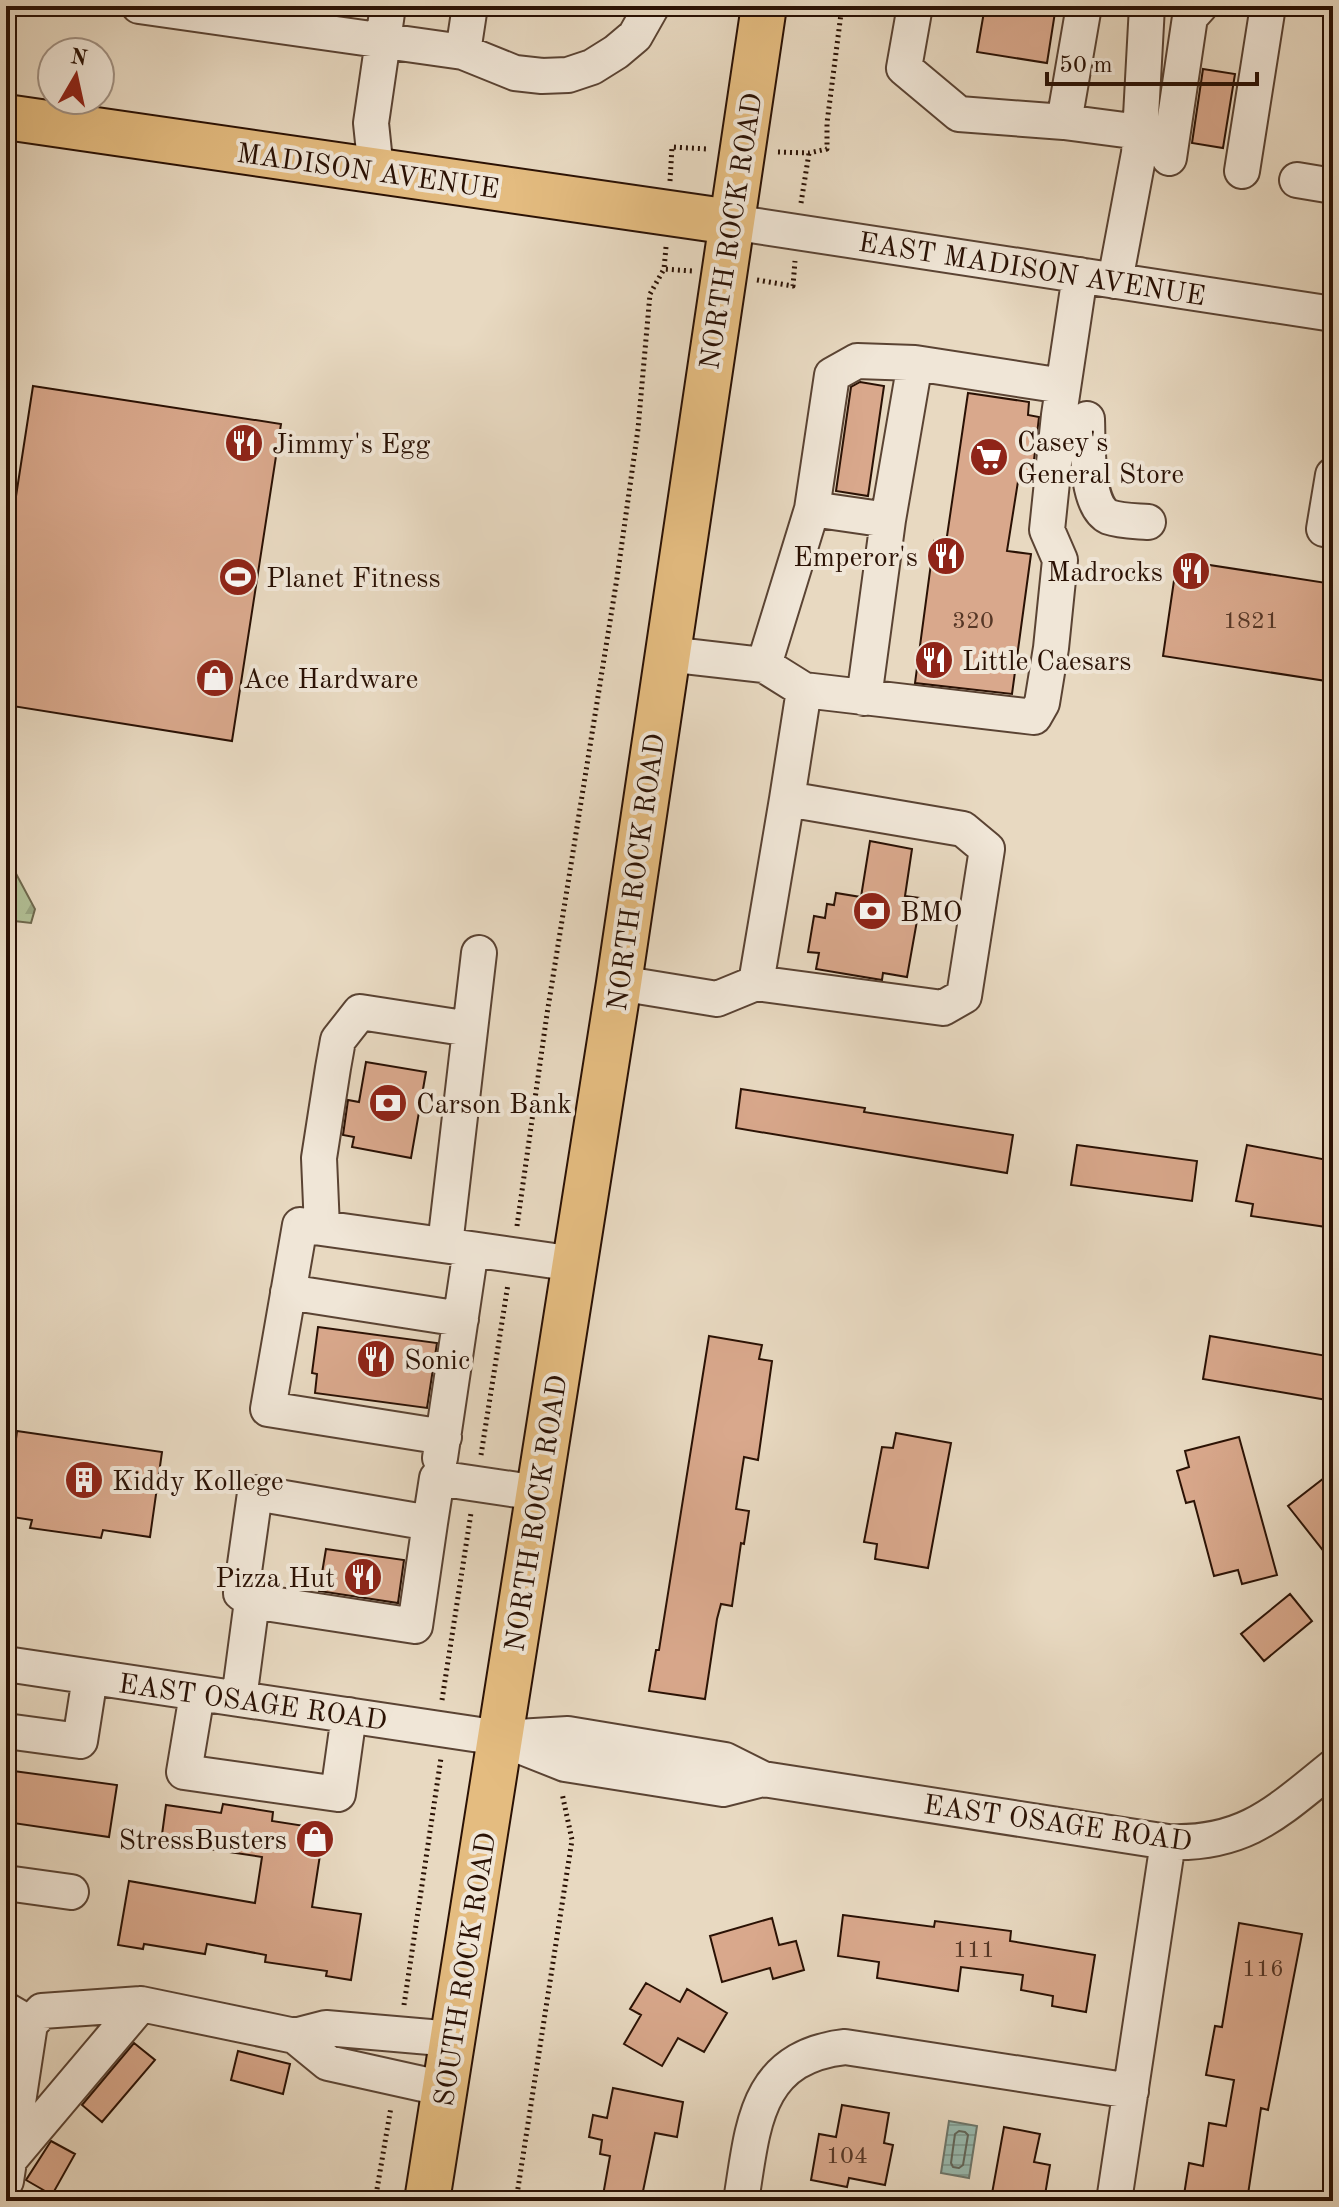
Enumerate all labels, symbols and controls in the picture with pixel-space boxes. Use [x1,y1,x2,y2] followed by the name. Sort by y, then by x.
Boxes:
[36,36,116,116] north arrow
[1047,36,1257,86] scale bar
[69,46,89,70] text: N
[1059,54,1113,78] text: 50 m
[697,91,769,372] street label: NORTH ROCK ROAD
[235,141,501,205] street label: MADISON AVENUE
[856,230,1207,312] street label: EAST MADISON AVENUE
[223,422,265,464] restaurant icon: Jimmy's Egg
[1017,430,1184,490] place label: Casey's General Store
[272,432,430,460] place label: Jimmy's Egg
[968,436,1010,478] supermarket icon: Casey's General Store
[925,535,967,577] restaurant icon: Emperor's
[793,545,918,573] place label: Emperor's
[1170,550,1212,592] restaurant icon: Madrocks
[217,556,259,598] sports icon: Planet Fitness
[1047,560,1163,588] place label: Madrocks
[266,566,441,594] place label: Planet Fitness
[952,610,994,634] house number: 320
[1223,610,1279,634] house number: 1821
[913,639,955,681] restaurant icon: Little Caesars
[962,649,1131,677] place label: Little Caesars
[194,657,236,699] shop icon: Ace Hardware
[243,667,418,695] place label: Ace Hardware
[605,732,671,1013] street label: NORTH ROCK ROAD
[851,890,893,932] bank icon: BMO
[900,900,962,928] place label: BMO
[367,1082,409,1124] bank icon: Carson Bank
[416,1092,572,1120] place label: Carson Bank
[355,1338,397,1380] restaurant icon: Sonic
[404,1348,470,1376] place label: Sonic
[502,1373,574,1654] street label: NORTH ROCK ROAD
[63,1459,105,1501] building icon: Kiddy Kollege
[112,1469,284,1497] place label: Kiddy Kollege
[342,1556,384,1598] restaurant icon: Pizza Hut
[215,1566,335,1594] place label: Pizza Hut
[117,1671,389,1737] street label: EAST OSAGE ROAD
[922,1792,1194,1858] street label: EAST OSAGE ROAD
[294,1818,336,1860] shop icon: StressBusters
[118,1828,287,1856] place label: StressBusters
[432,1831,502,2108] street label: SOUTH ROCK ROAD
[953,1939,995,1963] house number: 111
[1242,1958,1284,1982] house number: 116
[826,2145,868,2169] house number: 104

